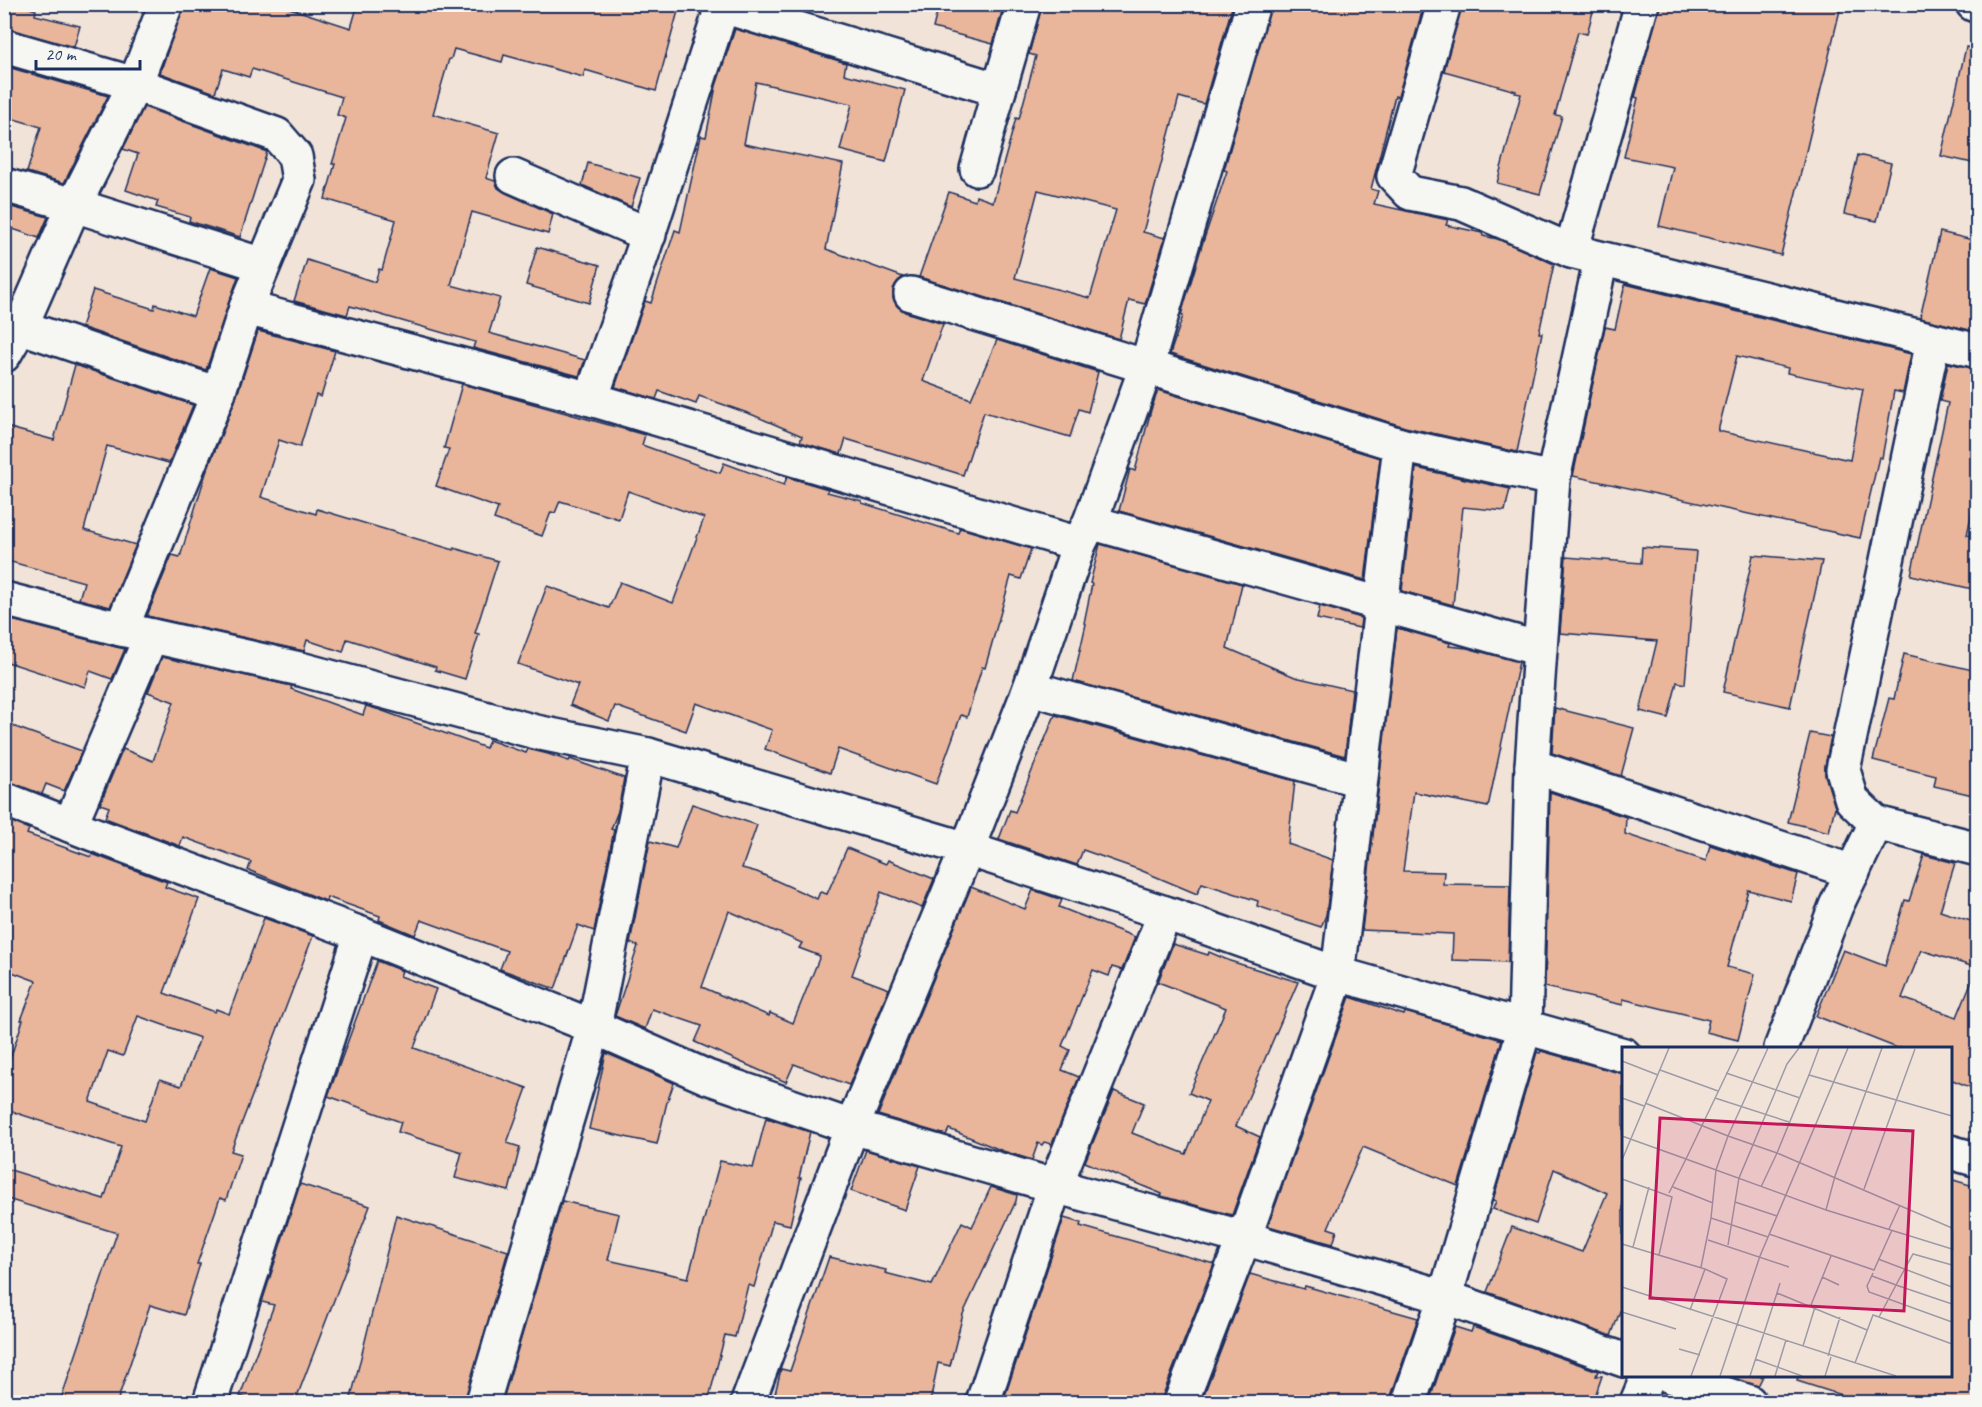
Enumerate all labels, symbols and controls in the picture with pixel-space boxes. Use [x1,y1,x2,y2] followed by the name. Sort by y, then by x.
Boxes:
[36,33,140,71] scale bar
[45,43,78,65] text: 20 m
[1622,1047,1952,1377] inset map

